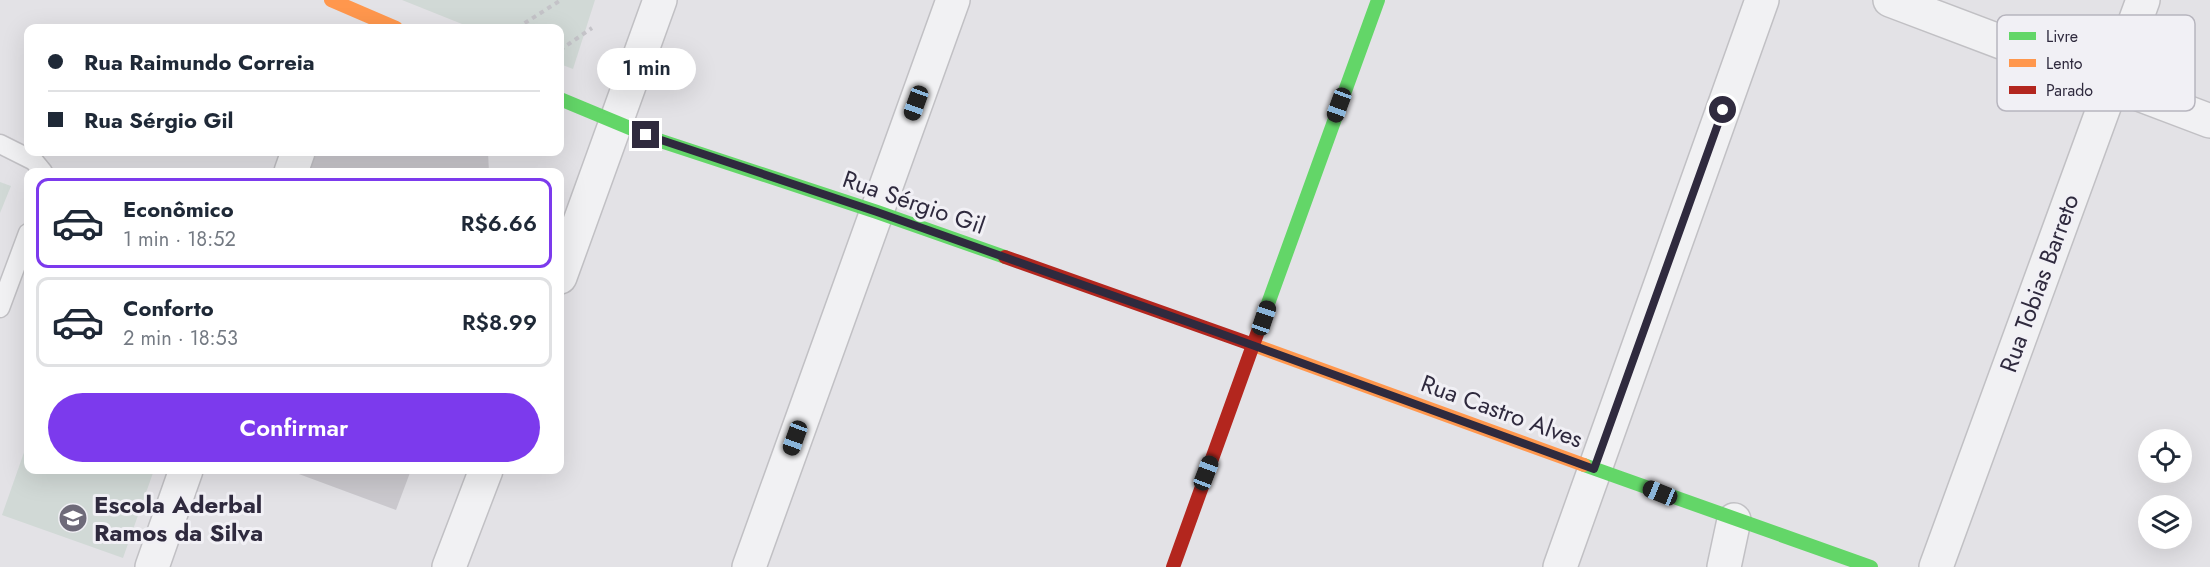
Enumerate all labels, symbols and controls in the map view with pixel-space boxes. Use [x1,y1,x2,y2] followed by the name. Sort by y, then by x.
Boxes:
[1997,15,2195,111] legend
[2046,25,2078,48] text: Livre
[84,46,315,78] text: Rua Raimundo Correia
[596,48,696,90] callout: 1 min
[2046,52,2083,75] text: Lento
[622,54,671,83] text: 1 min
[2046,79,2093,102] text: Parado
[901,83,931,123] car
[1324,85,1354,125] car
[1709,96,1736,123] route start
[84,104,233,136] text: Rua Sérgio Gil
[632,121,659,148] route end
[838,161,990,243] street label: Rua Sérgio Gil
[1991,189,2087,377] street label: Rua Tobias Barreto
[123,193,234,225] text: Econômico
[51,196,105,250] icon: car
[461,207,537,239] text: R$6.66
[123,225,236,254] text: 1 min · 18:52
[123,292,214,324] text: Conforto
[51,295,105,349] icon: car
[1250,298,1278,338] car
[462,306,537,338] text: R$8.99
[123,324,238,353] text: 2 min · 18:53
[1416,365,1588,457] street label: Rua Castro Alves
[48,393,540,462] button: Confirmar
[780,418,810,458] car
[2138,429,2192,549] map controls
[2138,429,2192,483] button: locate
[1191,453,1221,493] car
[1640,478,1680,508] car
[94,487,263,550] place label: Escola Aderbal Ramos da Silva
[2138,495,2192,549] button: layers
[57,502,89,534] school or university icon: Escola Aderbal Ramos da Silva

